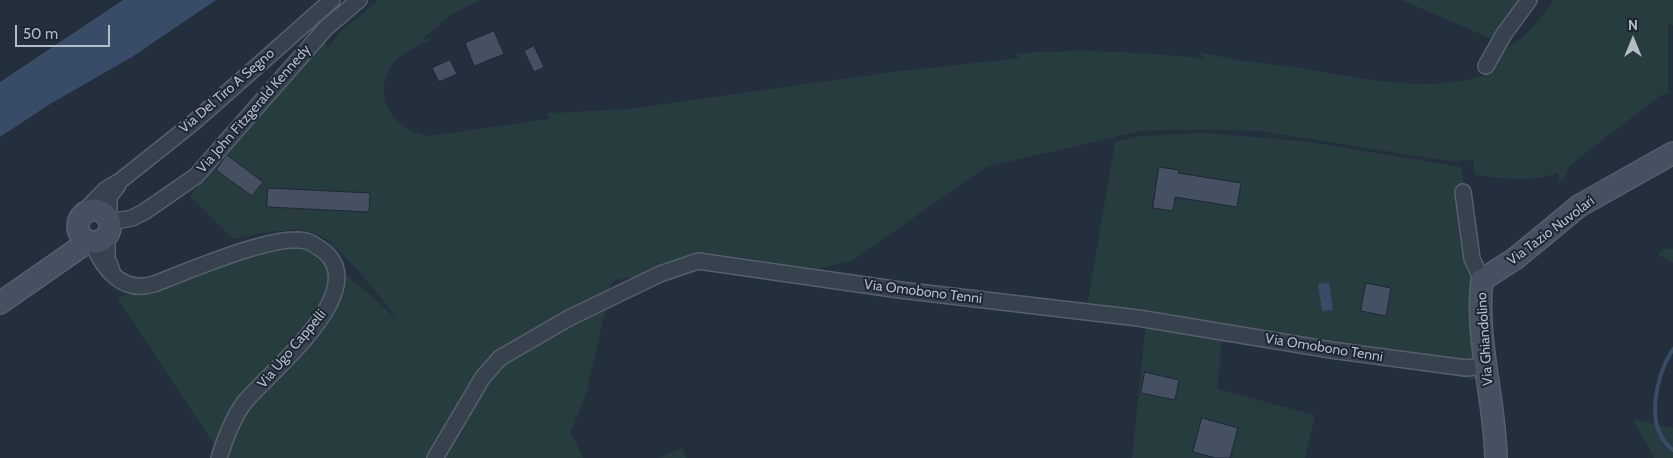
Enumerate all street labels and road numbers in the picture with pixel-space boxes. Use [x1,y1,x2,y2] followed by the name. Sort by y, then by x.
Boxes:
[194,41,314,177] street label: Via John Fitzgerald Kennedy
[176,45,278,137] street label: Via Del Tiro A Segno
[1504,193,1598,269] street label: Via Tazio Nuvolari
[863,276,983,308] street label: Via Omobono Tenni
[1473,292,1497,386] street label: Via Ghiandolino
[254,306,330,392] street label: Via Ugo Cappelli
[1264,330,1384,366] street label: Via Omobono Tenni

